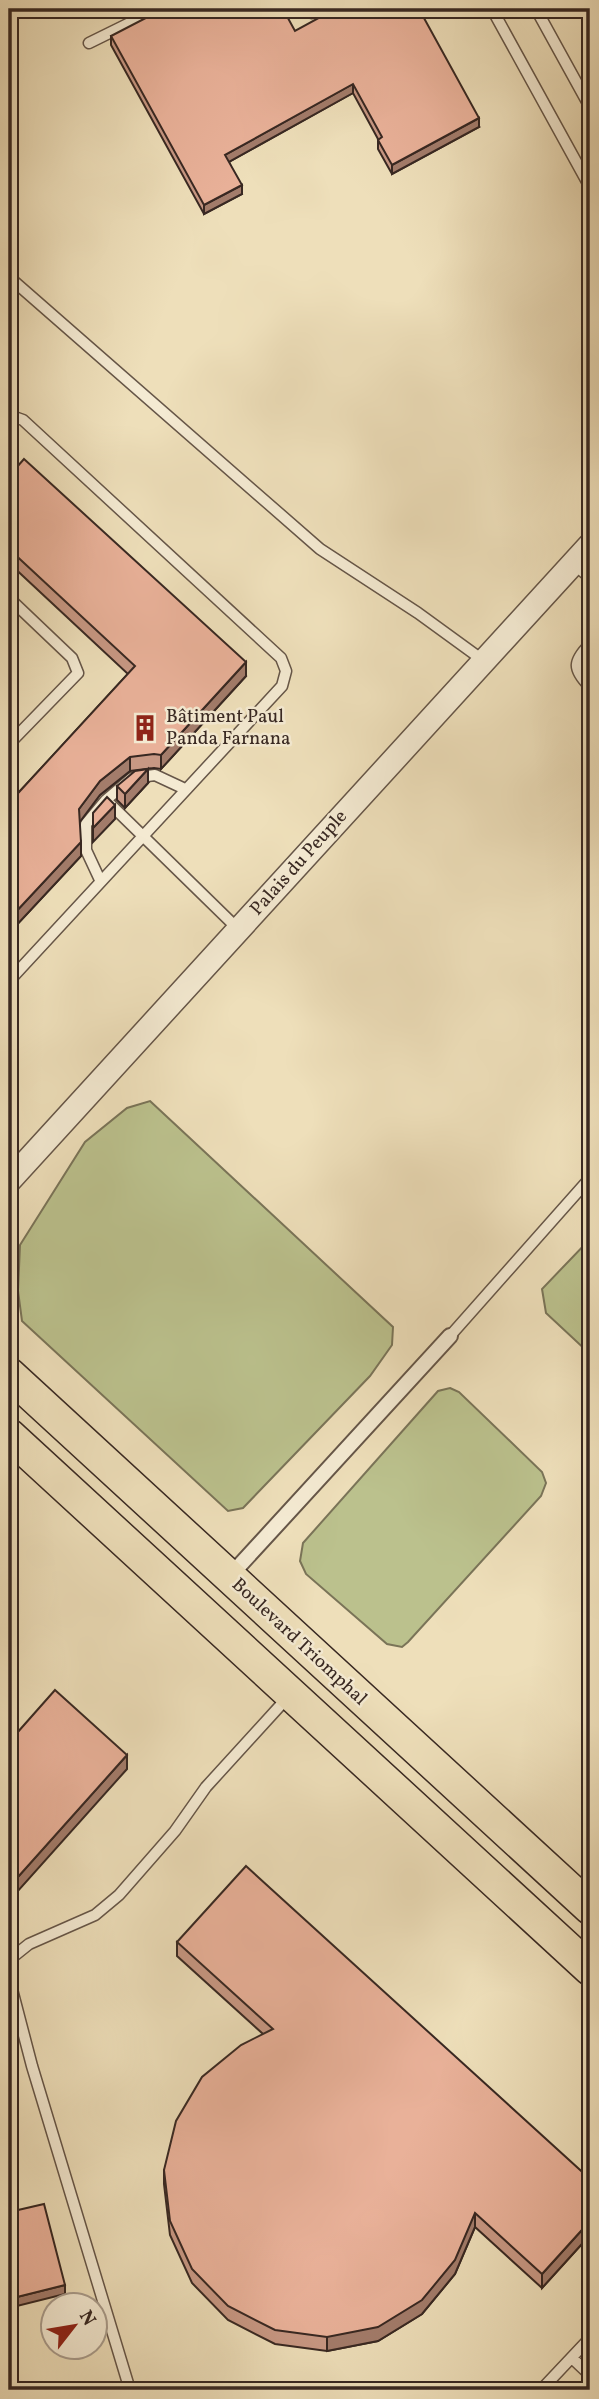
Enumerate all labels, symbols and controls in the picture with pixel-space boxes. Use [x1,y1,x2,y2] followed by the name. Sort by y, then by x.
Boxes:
[166,704,291,752] place label: Bâtiment Paul Panda Farnana
[130,713,160,743] building icon: Bâtiment Paul Panda Farnana
[244,804,354,922] street label: Palais du Peuple
[226,1572,373,1712] street label: Boulevard Triomphal
[38,2290,108,2360] north arrow
[72,2306,102,2331] text: N

